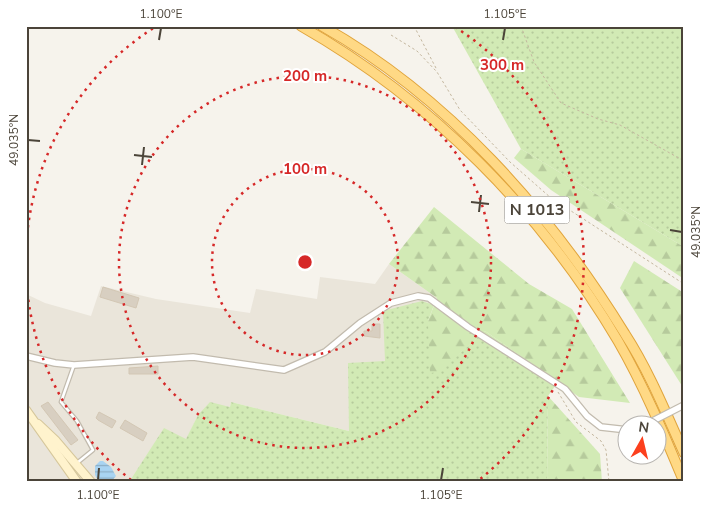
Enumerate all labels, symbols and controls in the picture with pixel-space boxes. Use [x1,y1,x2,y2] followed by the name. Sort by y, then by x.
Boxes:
[140,6,182,22] text: 1.100°E
[484,6,526,22] text: 1.105°E
[480,55,524,75] text: 300 m
[283,66,327,86] text: 200 m
[6,114,22,166] text: 49.035°N
[283,159,327,179] text: 100 m
[504,196,570,224] road number: N 1013
[688,206,704,258] text: 49.035°N
[296,253,314,271] centre of rings
[618,416,668,466] north arrow
[637,417,650,438] text: N
[77,487,119,503] text: 1.100°E
[420,487,462,503] text: 1.105°E

